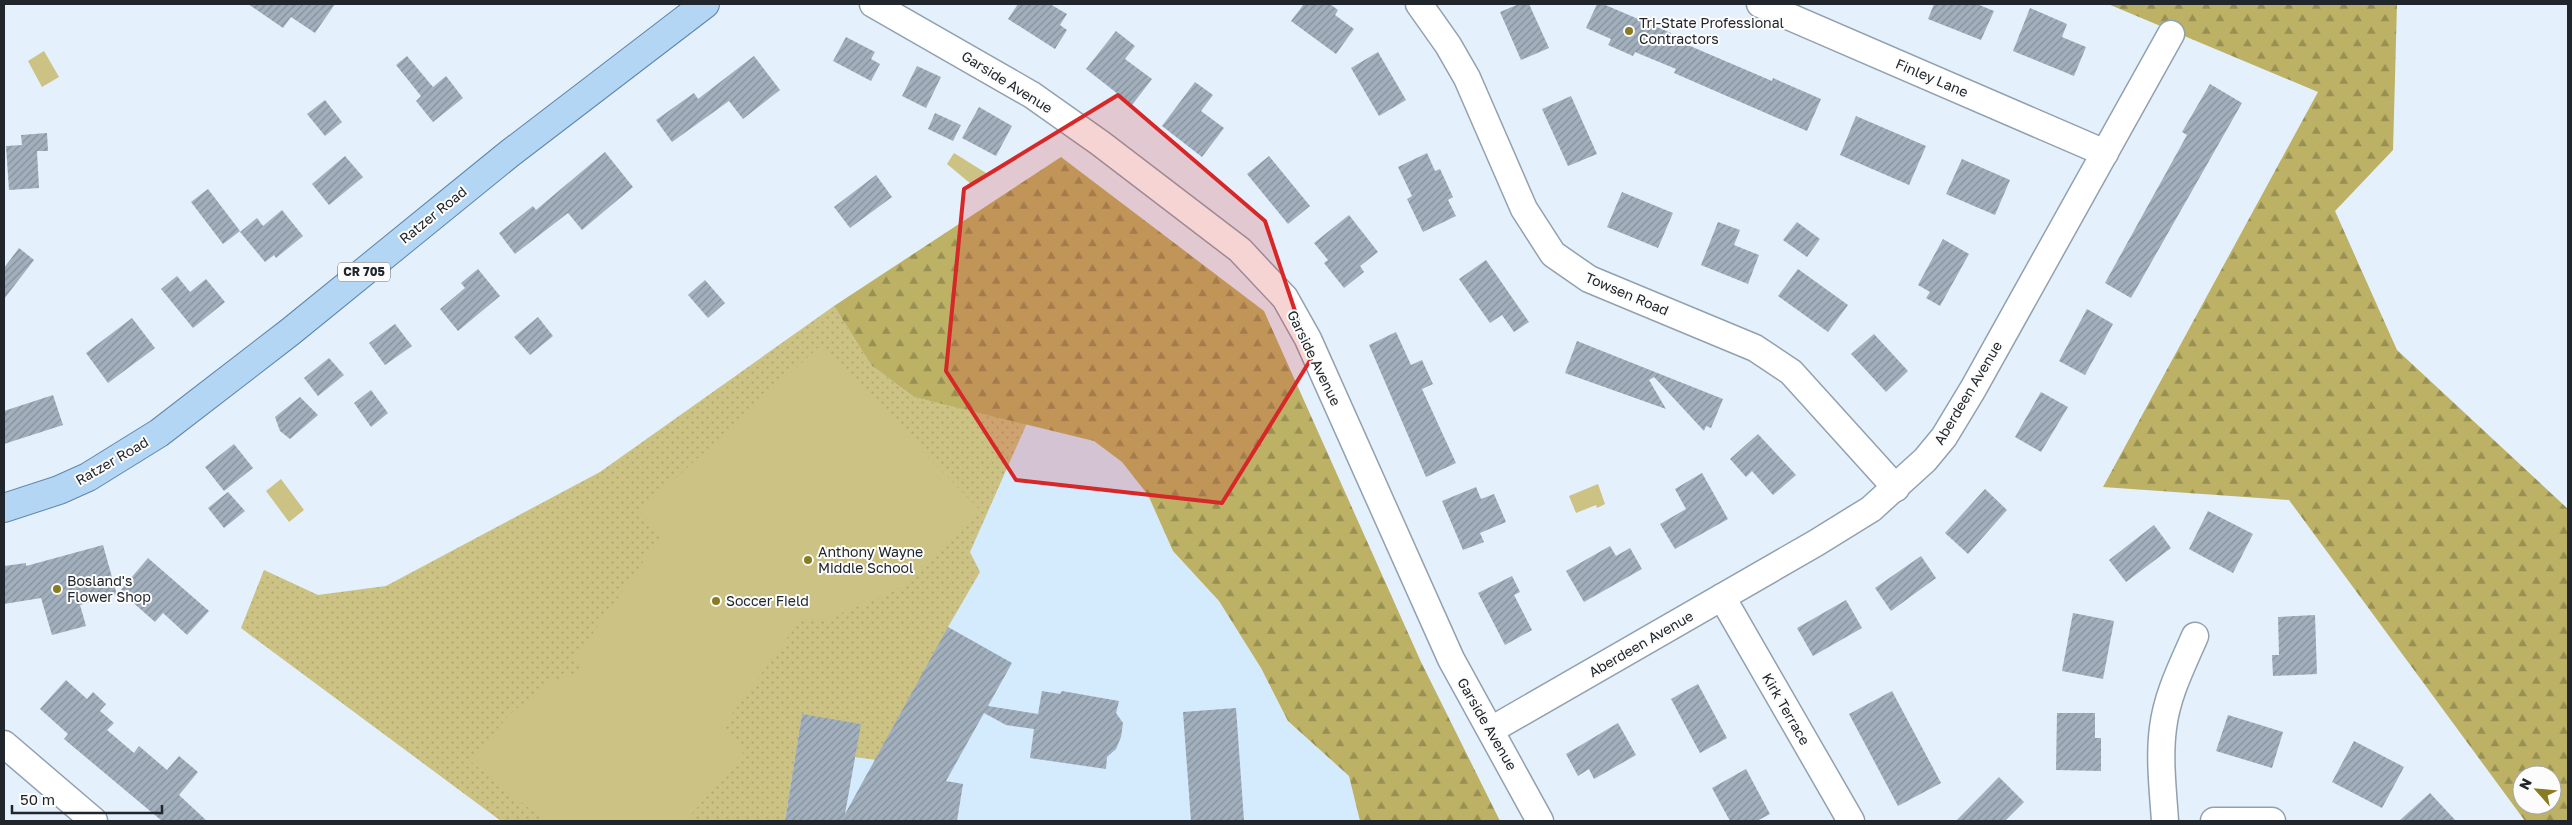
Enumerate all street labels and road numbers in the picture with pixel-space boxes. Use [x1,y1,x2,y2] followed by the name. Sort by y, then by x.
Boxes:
[959,47,1056,116] street label: Garside Avenue
[1893,55,1971,100] street label: Finley Lane
[396,182,470,247] street label: Ratzer Road
[338,262,390,282] road number: CR 705
[1583,268,1671,319] street label: Towsen Road
[1284,307,1345,408] street label: Garside Avenue
[1930,338,2005,448] street label: Aberdeen Avenue
[72,433,151,488] street label: Ratzer Road
[1585,607,1696,680] street label: Aberdeen Avenue
[1759,670,1814,748] street label: Kirk Terrace
[1454,674,1521,773] street label: Garside Avenue

